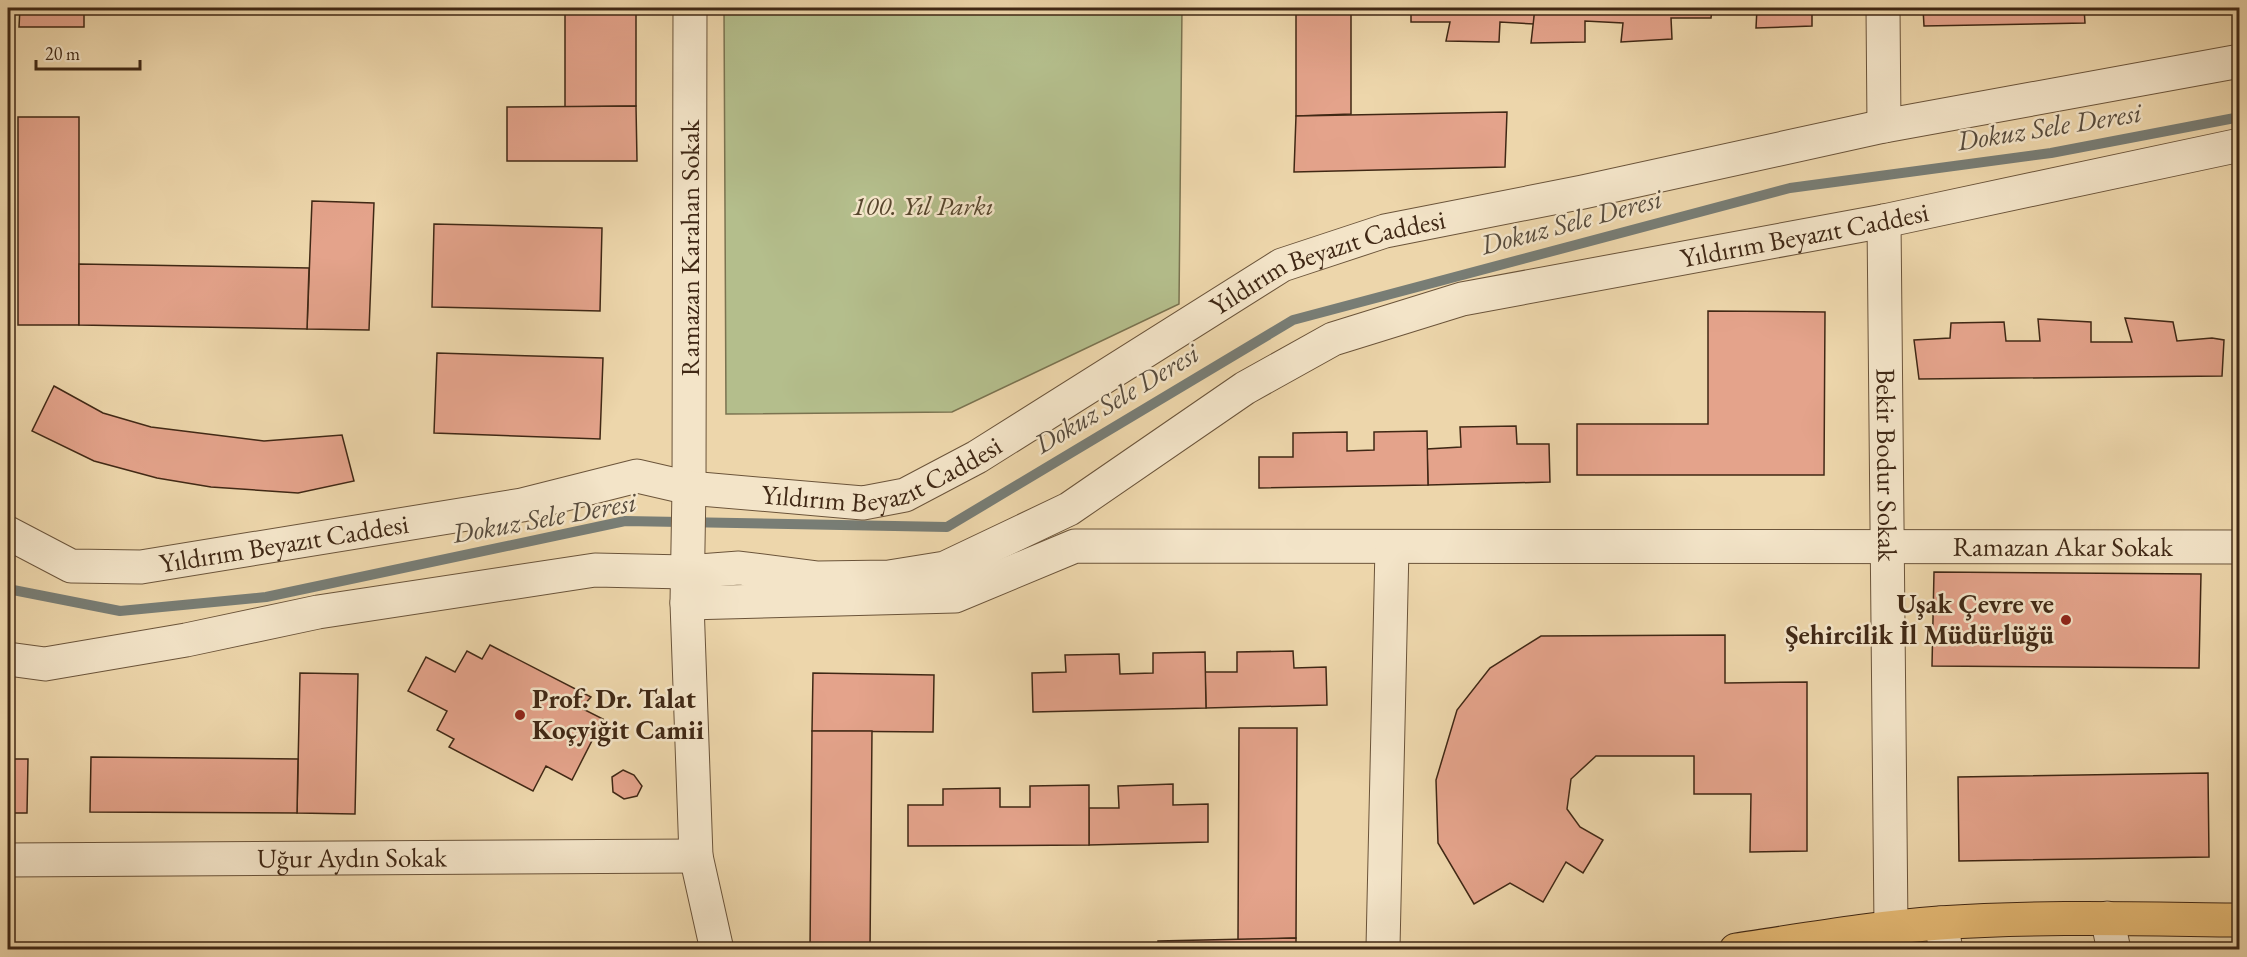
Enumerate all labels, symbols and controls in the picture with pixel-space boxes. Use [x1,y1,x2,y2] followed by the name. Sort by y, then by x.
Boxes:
[36,33,140,71] scale bar
[45,42,80,65] text: 20 m
[1953,93,2146,159] water label: Dokuz Sele Deresi
[672,119,707,376] street label: Ramazan Karahan Sokak
[1475,179,1667,263] water label: Dokuz Sele Deresi
[852,188,994,223] park label: 100. Yıl Parkı
[1677,194,1932,275] street label: Yıldırım Beyazıt Caddesi
[1203,201,1449,323] street label: Yıldırım Beyazıt Caddesi
[1026,334,1207,462] water label: Dokuz Sele Deresi
[1868,368,1905,562] street label: Bekir Bodur Sokak
[760,428,1008,520] street label: Yıldırım Beyazıt Caddesi
[448,483,641,551] water label: Dokuz Sele Deresi
[157,506,411,581] street label: Yıldırım Beyazıt Caddesi
[1953,529,2173,564] street label: Ramazan Akar Sokak
[1785,586,2054,652] place label: Uşak Çevre ve Şehircilik İl Müdürlüğü
[2059,613,2073,627] marker: Uşak Çevre ve Şehircilik İl Müdürlüğü
[532,681,704,747] place label: Prof. Dr. Talat Koçyiğit Camii
[513,708,527,722] marker: Prof. Dr. Talat Koçyiğit Camii
[257,839,447,876] street label: Uğur Aydın Sokak

